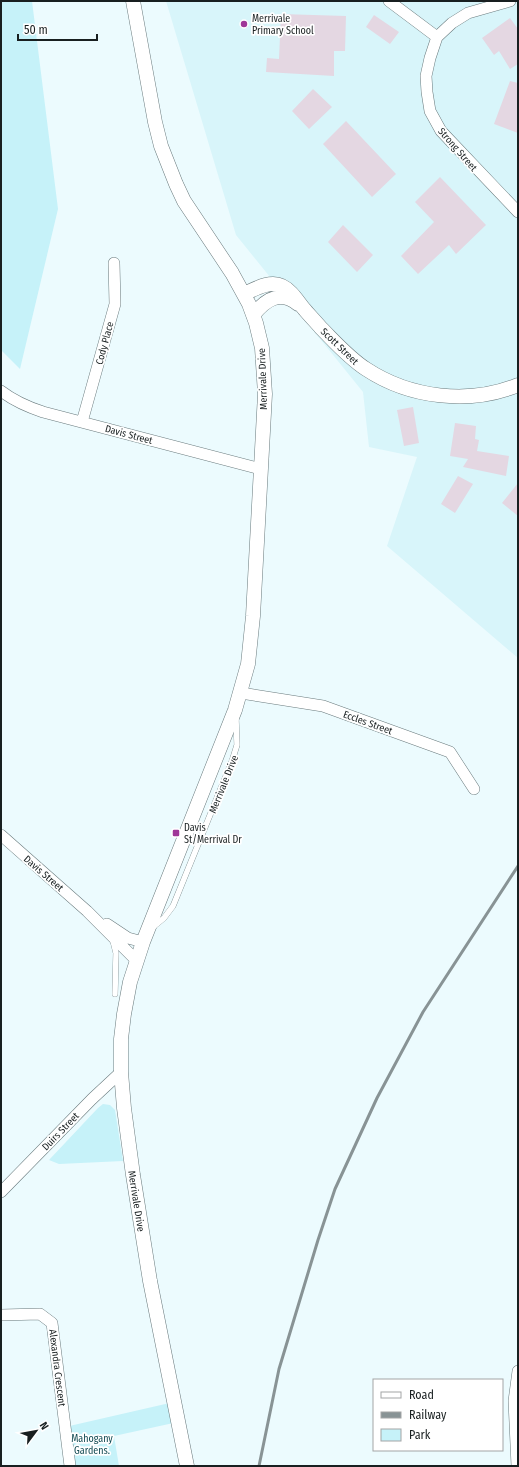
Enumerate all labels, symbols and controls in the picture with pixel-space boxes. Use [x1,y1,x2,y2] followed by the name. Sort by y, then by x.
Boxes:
[252,13,314,37] place label: Merrivale Primary School
[18,16,97,42] scale bar
[239,19,249,29] marker: Merrivale Primary School
[24,23,48,37] text: 50 m
[435,125,480,174] street label: Strong Street
[93,320,116,366] street label: Cody Place
[318,326,361,368] street label: Scott Street
[256,348,270,410] street label: Merrivale Drive
[104,423,154,447] street label: Davis Street
[341,708,395,738] street label: Eccles Street
[207,753,241,815] street label: Merrivale Drive
[184,822,242,846] place label: Davis St/Merrival Dr
[171,828,181,838] marker: Davis St/Merrival Dr
[21,853,66,895] street label: Davis Street
[40,1110,82,1153] street label: Duirs Street
[125,1170,147,1233] street label: Merrivale Drive
[46,1329,68,1408] street label: Alexandra Crescent
[373,1379,503,1451] legend
[409,1388,434,1402] text: Road
[409,1408,447,1422] text: Railway
[16,1411,56,1451] north arrow
[37,1420,51,1432] text: N
[409,1428,431,1442] text: Park
[71,1433,113,1457] park label: Mahogany Gardens.

